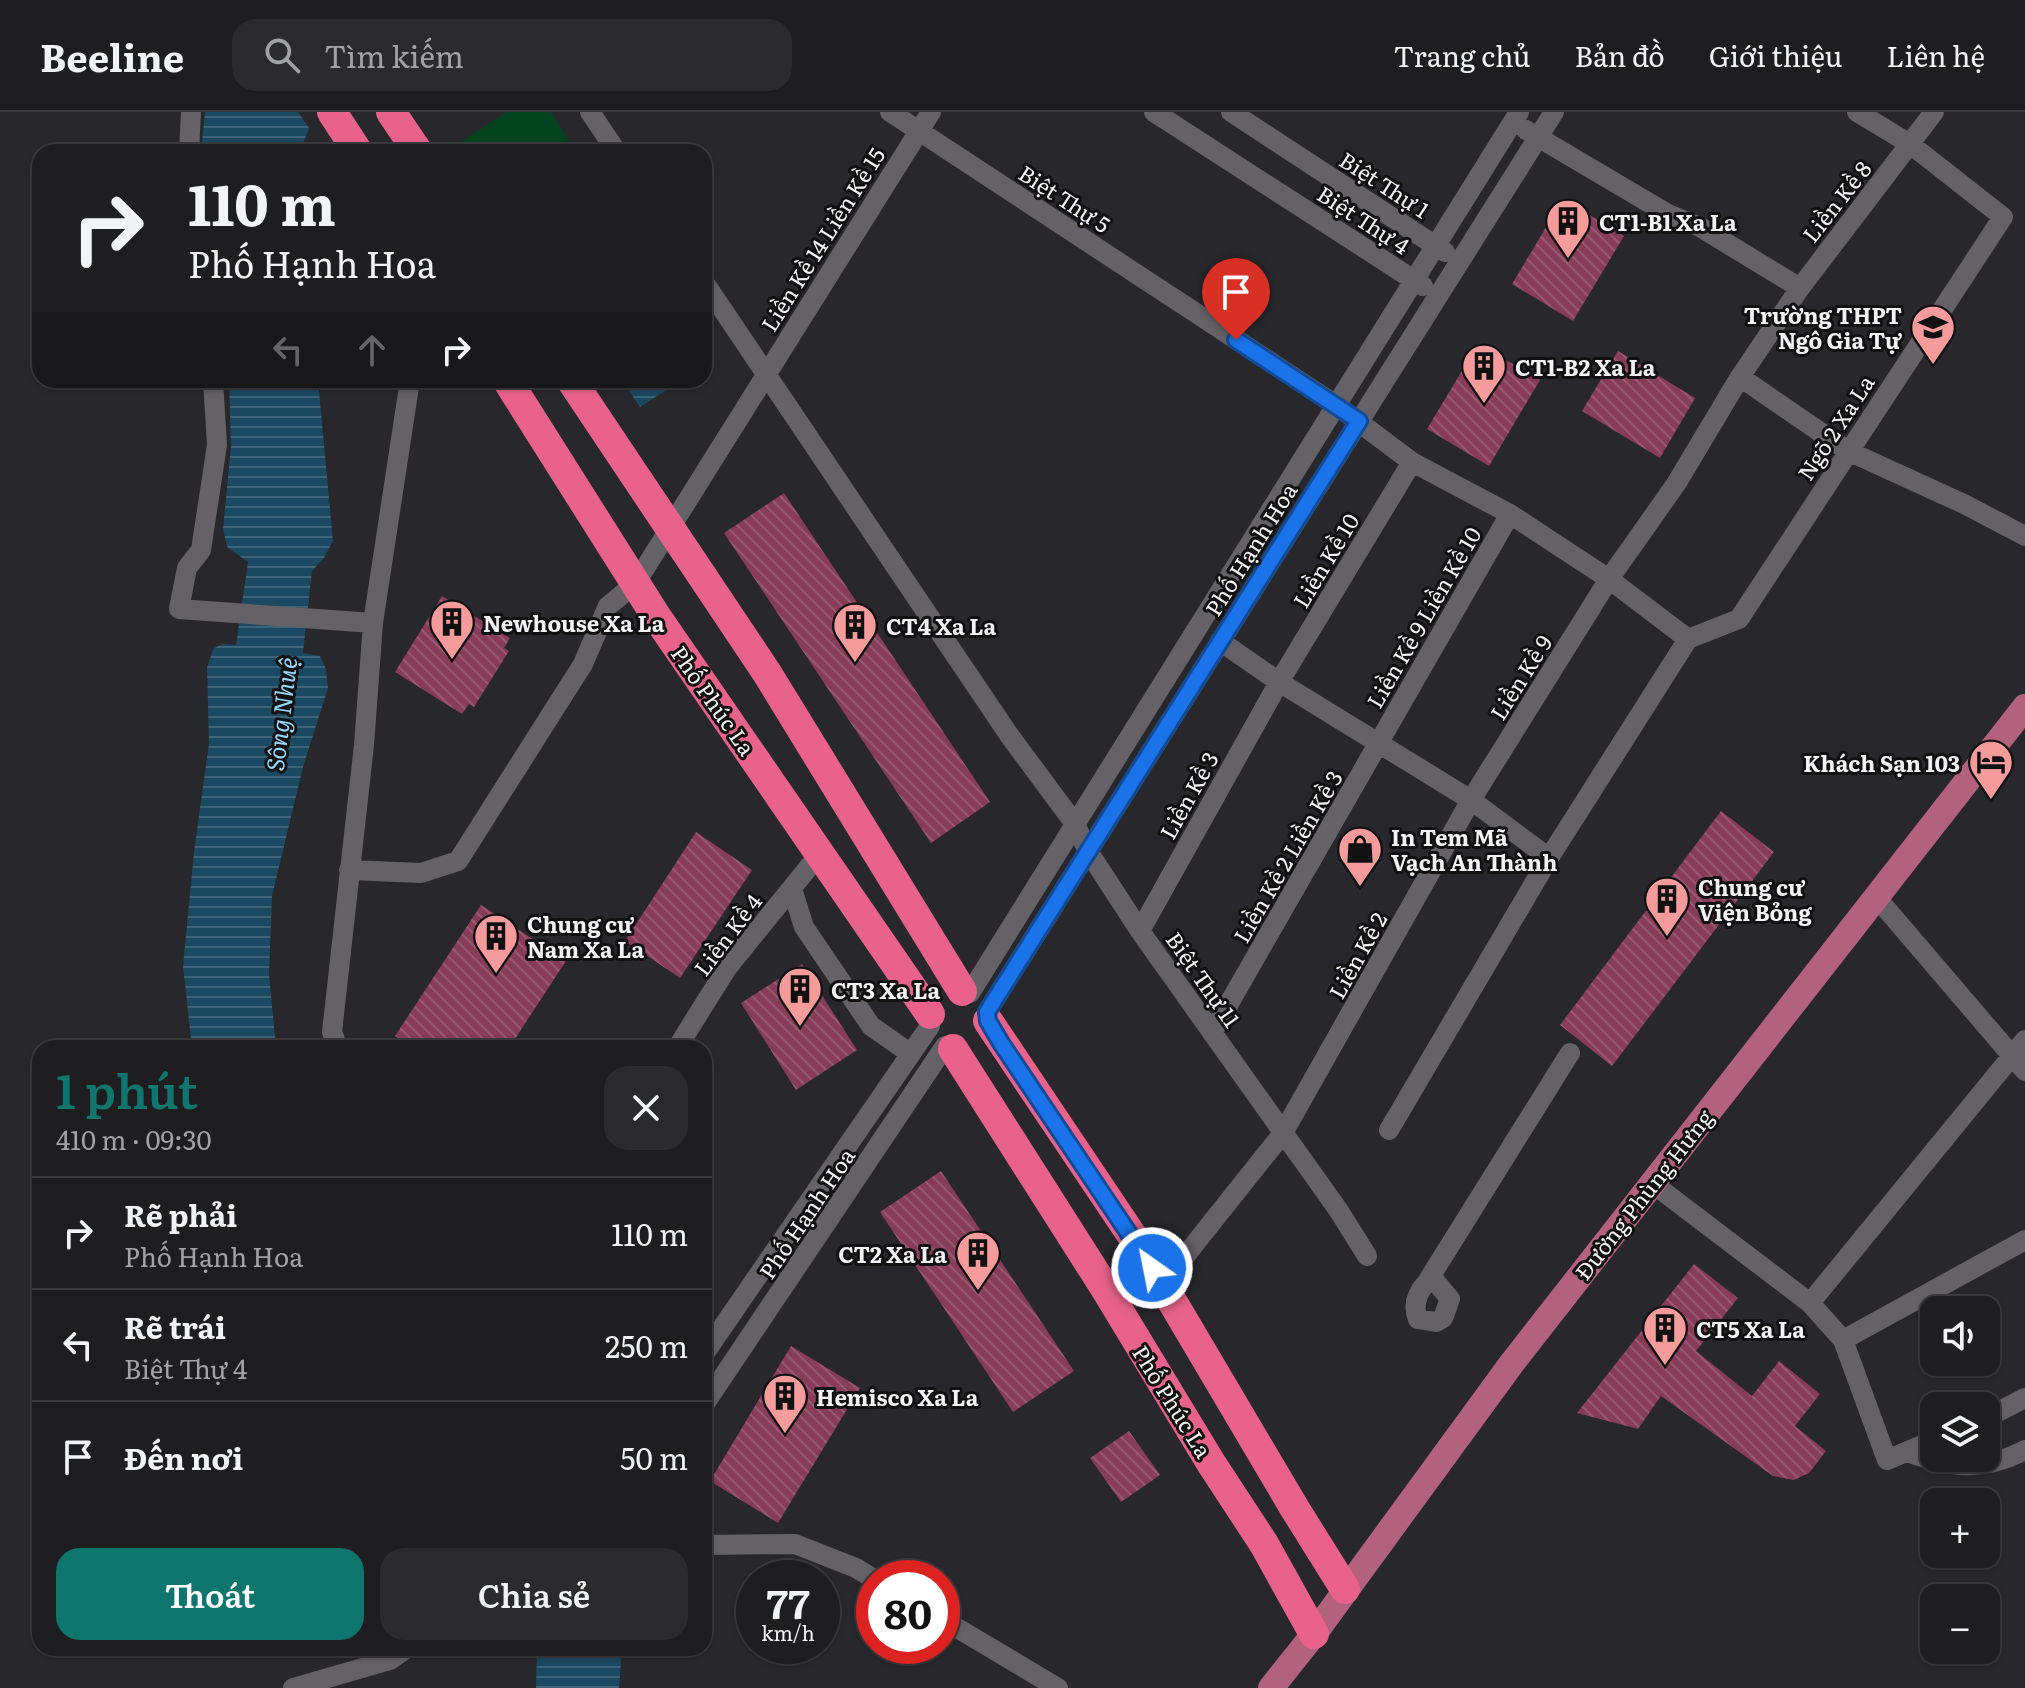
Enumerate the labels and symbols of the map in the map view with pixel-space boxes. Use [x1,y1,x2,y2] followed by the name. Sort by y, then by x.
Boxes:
[752,141,892,337] street label: Liền Kề 14 Liền Kề 15
[1334,143,1436,225] street label: Biệt Thự 1
[1794,153,1878,249] street label: Liền Kề 8
[1013,156,1117,240] street label: Biệt Thự 5
[1311,177,1417,261] street label: Biệt Thự 4
[1544,197,1592,260] building icon: CT1-B1 Xa La
[1599,205,1737,238] place label: CT1-B1 Xa La
[1202,258,1270,340] pin
[1744,298,1903,356] place label: Trường THPT Ngô Gia Tự
[1909,303,1957,366] school or university icon: Trường THPT Ngô Gia Tự
[1460,342,1508,405] building icon: CT1-B2 Xa La
[1515,350,1656,383] place label: CT1-B2 Xa La
[1789,368,1882,486] street label: Ngõ 2 Xa La
[1196,476,1304,622] street label: Phố Hạnh Hoa
[1284,506,1366,614] street label: Liền Kề 10
[1358,520,1488,714] street label: Liền Kề 9 Liền Kề 10
[428,598,476,661] building icon: Newhouse Xa La
[831,601,879,664] building icon: CT4 Xa La
[483,606,665,639] place label: Newhouse Xa La
[886,609,996,642] place label: CT4 Xa La
[1481,628,1559,726] street label: Liền Kề 9
[664,638,764,762] street label: Phố Phúc La
[256,655,304,773] water label: Sông Nhuệ
[1967,738,2015,801] hotel icon: Khách Sạn 103
[1150,745,1226,845] street label: Liền Kề 3
[1803,746,1960,779] place label: Khách Sạn 103
[1224,764,1350,948] street label: Liền Kề 2 Liền Kề 3
[1391,820,1557,878] place label: In Tem Mã Vạch An Thành
[1336,825,1384,888] shop icon: In Tem Mã Vạch An Thành
[1698,870,1812,928] place label: Chung cư Viện Bỏng
[1643,875,1691,938] building icon: Chung cư Viện Bỏng
[685,886,769,982] street label: Liền Kề 4
[1320,906,1394,1004] street label: Liền Kề 2
[527,907,644,965] place label: Chung cư Nam Xa La
[472,912,520,975] building icon: Chung cư Nam Xa La
[1159,924,1249,1034] street label: Biệt Thự 11
[776,965,824,1028] building icon: CT3 Xa La
[831,973,940,1006] place label: CT3 Xa La
[1566,1101,1721,1286] street label: Đường Phùng Hưng
[750,1141,862,1285] street label: Phố Hạnh Hoa
[1110,1226,1194,1310] position arrow
[954,1229,1002,1292] building icon: CT2 Xa La
[838,1237,947,1270] place label: CT2 Xa La
[1641,1304,1689,1367] building icon: CT5 Xa La
[1696,1312,1805,1345] place label: CT5 Xa La
[1125,1338,1221,1464] street label: Phố Phúc La
[761,1372,809,1435] building icon: Hemisco Xa La
[816,1380,979,1413] place label: Hemisco Xa La
[856,1560,960,1664] speed limit sign: 80

